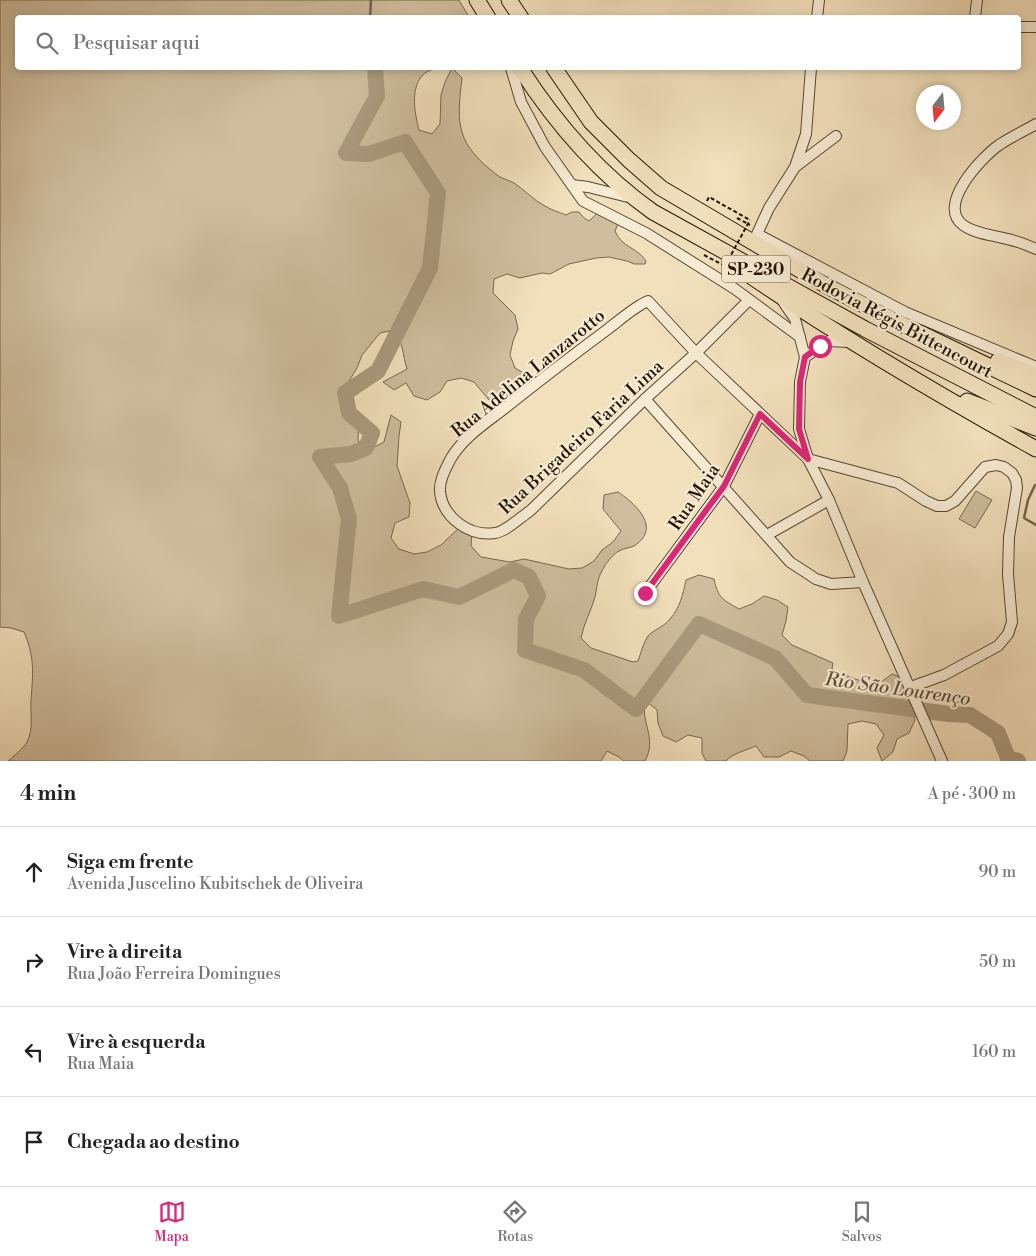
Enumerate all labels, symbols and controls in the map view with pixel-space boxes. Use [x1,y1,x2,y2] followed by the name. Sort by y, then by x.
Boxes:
[15,15,1021,70] search box
[33,29,61,57] icon: search
[73,31,200,55] text: Pesquisar aqui
[916,85,961,130] north arrow
[722,255,790,282] road number: SP-230
[797,263,997,384] street label: Rodovia Régis Bittencourt
[447,304,610,443] street label: Rua Adelina Lanzarotto
[809,335,832,358] route start
[494,354,669,520] street label: Rua Brigadeiro Faria Lima
[664,459,726,535] street label: Rua Maia
[634,582,657,605] route end
[823,667,972,711] water label: Rio São Lourenço
[20,781,76,807] text: 4 min
[928,784,1016,804] text: A pé · 300 m
[67,850,194,874] text: Siga em frente
[20,858,48,886] icon: ahead
[978,862,1016,882] text: 90 m
[67,874,363,894] text: Avenida Juscelino Kubitschek de Oliveira
[67,940,182,964] text: Vire à direita
[20,948,48,976] icon: right
[979,952,1016,972] text: 50 m
[67,964,281,984] text: Rua João Ferreira Domingues
[67,1030,206,1054] text: Vire à esquerda
[20,1038,48,1066] icon: left
[972,1042,1016,1062] text: 160 m
[67,1054,134,1074] text: Rua Maia
[20,1128,48,1156] icon: arrive
[67,1130,240,1154] text: Chegada ao destino
[154,1198,189,1246] tab: Mapa
[497,1198,533,1246] tab: Rotas
[842,1198,882,1246] tab: Salvos

